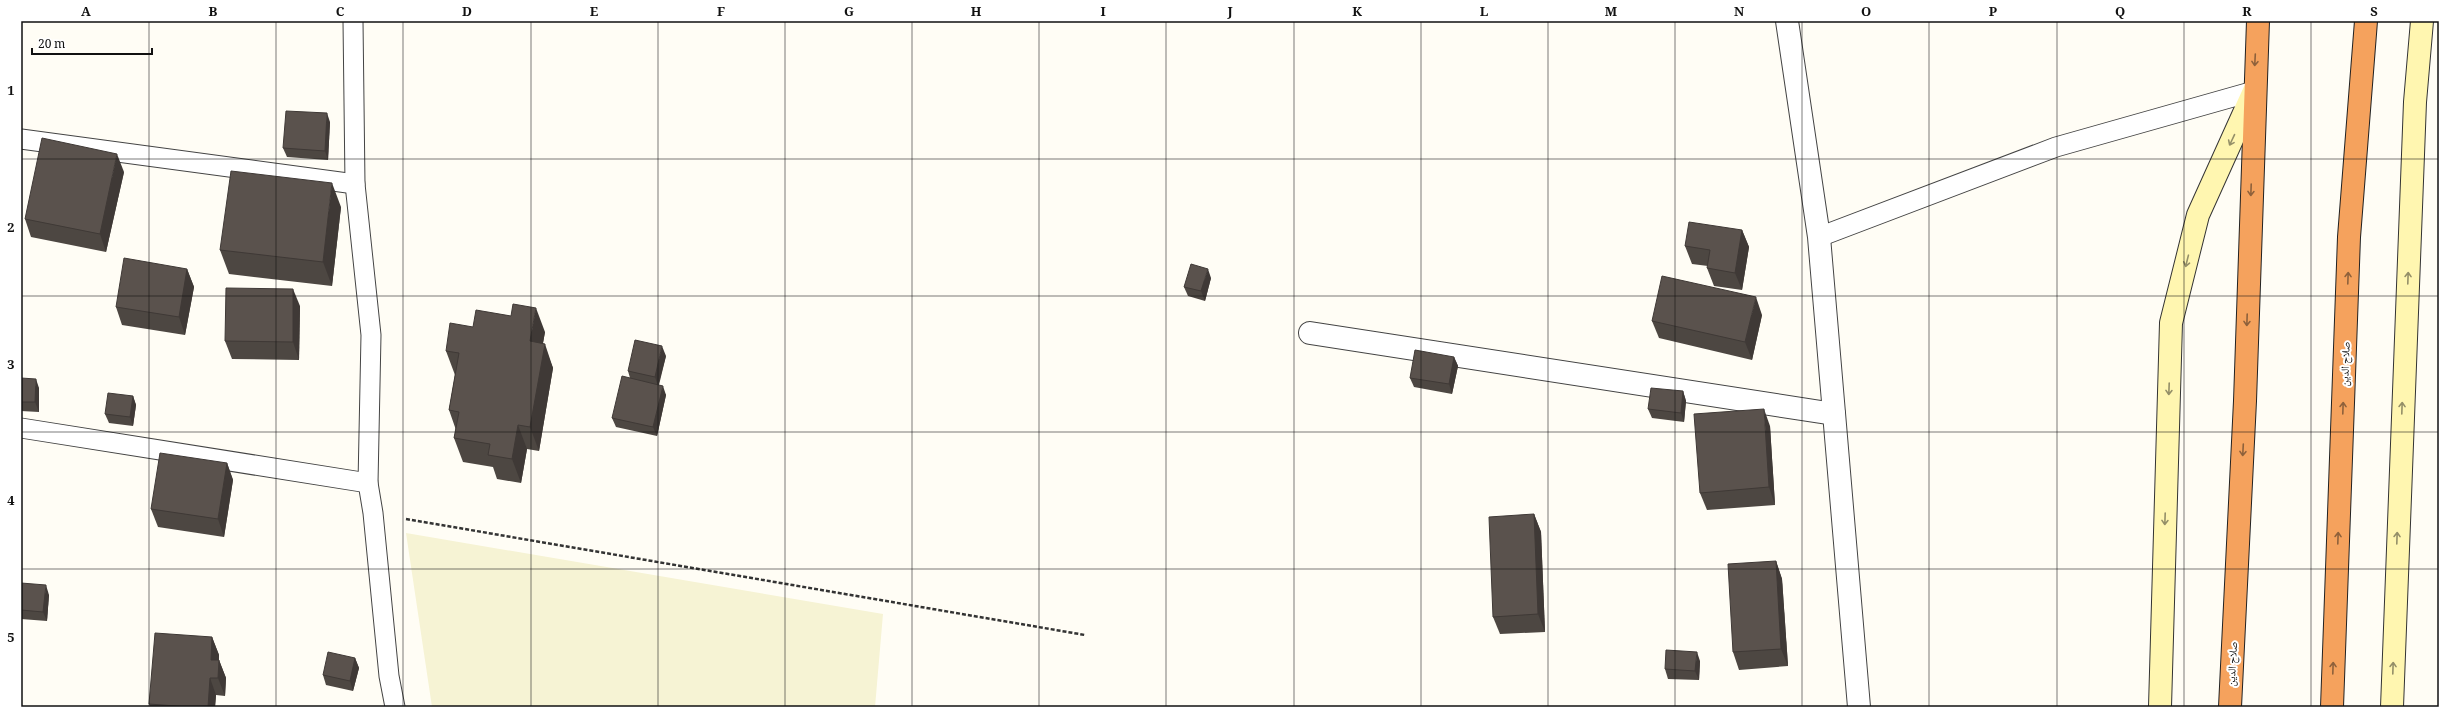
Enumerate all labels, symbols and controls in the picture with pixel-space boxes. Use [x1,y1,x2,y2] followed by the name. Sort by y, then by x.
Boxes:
[81,2,91,24] text: A
[209,2,218,24] text: B
[336,2,345,24] text: C
[462,2,472,24] text: D
[590,2,599,24] text: E
[717,2,725,24] text: F
[844,2,854,24] text: G
[971,2,982,24] text: H
[1100,2,1106,24] text: I
[1226,2,1233,24] text: J
[1352,2,1362,24] text: K
[1480,2,1489,24] text: L
[1605,2,1618,24] text: M
[1734,2,1745,24] text: N
[1861,2,1871,24] text: O
[1989,2,1998,24] text: P
[2115,2,2125,24] text: Q
[2242,2,2252,24] text: R
[2370,2,2378,24] text: S
[32,30,152,56] scale bar
[38,35,65,56] text: 20 m
[2252,53,2259,66] one-way arrow
[7,81,15,103] text: 1
[2227,133,2235,145] one-way arrow
[2247,183,2255,196] one-way arrow
[7,218,15,240] text: 2
[2182,254,2190,267] one-way arrow
[2344,272,2352,285] one-way arrow
[2404,272,2411,285] one-way arrow
[2243,313,2251,326] one-way arrow
[2336,341,2357,387] street label: صلاح الدين
[7,355,15,377] text: 3
[2165,382,2173,395] one-way arrow
[2339,402,2347,415] one-way arrow
[2399,402,2406,415] one-way arrow
[2239,443,2246,456] one-way arrow
[7,491,15,513] text: 4
[2162,512,2169,525] one-way arrow
[2334,532,2342,545] one-way arrow
[2394,532,2401,545] one-way arrow
[7,628,15,650] text: 5
[2223,641,2244,687] street label: صلاح الدين
[2330,662,2337,675] one-way arrow
[2389,662,2397,675] one-way arrow

